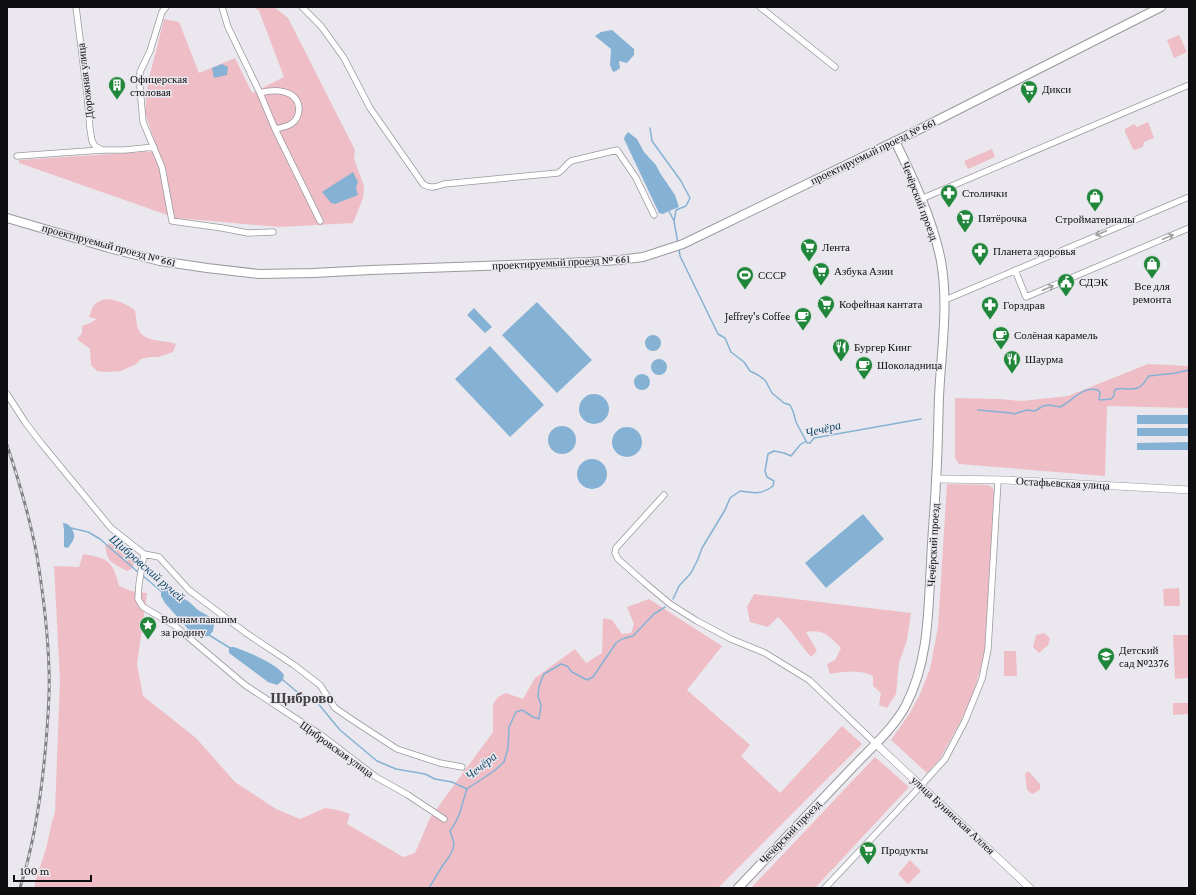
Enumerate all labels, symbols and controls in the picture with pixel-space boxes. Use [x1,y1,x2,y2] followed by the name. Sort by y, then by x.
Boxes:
[74,42,96,120] street label: Дорожная улица
[130,73,187,98] place label: Офицерская столовая
[107,75,127,100] building icon: Офицерская столовая
[1019,79,1039,104] supermarket icon: Дикси
[1042,83,1071,95] place label: Дикси
[808,115,938,187] street label: проектируемый проезд № 661
[899,160,941,243] street label: Чечёрский проезд
[939,183,959,208] pharmacy icon: Столички
[962,187,1007,199] place label: Столички
[1085,187,1105,212] shop icon: Стройматериалы
[955,208,975,233] supermarket icon: Пятёрочка
[978,212,1027,224] place label: Пятёрочка
[1055,213,1135,225] place label: Стройматериалы
[41,221,178,269] street label: проектируемый проезд № 661
[1096,230,1108,238] one-way arrow
[1161,233,1173,241] one-way arrow
[799,237,819,262] supermarket icon: Лента
[822,241,850,253] place label: Лента
[970,241,990,266] pharmacy icon: Планета здоровья
[993,245,1075,257] place label: Планета здоровья
[492,252,631,272] street label: проектируемый проезд № 661
[1142,254,1162,279] shop icon: Все для ремонта
[811,261,831,286] supermarket icon: Азбука Азии
[735,265,755,290] sports icon: СССР
[834,265,893,277] place label: Азбука Азии
[758,269,786,281] place label: СССР
[1056,272,1076,297] public building icon: СДЭК
[1079,276,1109,288] place label: СДЭК
[1133,280,1171,305] place label: Все для ремонта
[1042,284,1054,291] one-way arrow
[816,294,836,319] supermarket icon: Кофейная кантата
[980,295,1000,320] pharmacy icon: Горздрав
[839,298,923,310] place label: Кофейная кантата
[1003,299,1045,311] place label: Горздрав
[793,306,813,331] cafe icon: Jeffrey's Coffee
[724,310,790,323] place label: Jeffrey's Coffee
[991,325,1011,350] cafe icon: Солёная карамель
[1014,329,1098,341] place label: Солёная карамель
[831,337,851,362] restaurant icon: Бургер Кинг
[854,341,912,353] place label: Бургер Кинг
[1002,349,1022,374] restaurant icon: Шаурма
[1025,353,1063,365] place label: Шаурма
[854,355,874,380] cafe icon: Шоколадница
[877,359,942,371] place label: Шоколадница
[804,418,842,440] water label: Чечёра
[1016,475,1110,491] street label: Остафьевская улица
[925,503,941,587] street label: Чечёрский проезд
[106,531,187,604] water label: Щибровский ручей
[161,613,237,638] place label: Воинам павшим за родину
[138,615,158,640] place icon: Воинам павшим за родину
[1119,644,1169,669] place label: Детский сад №2376
[1096,646,1116,671] school or university icon: Детский сад №2376
[270,690,334,706] district label: Щиброво
[298,718,376,780] street label: Щибровская улица
[462,749,500,783] water label: Чечёра
[909,773,997,857] street label: улица Бунинская Аллея
[757,798,824,866] street label: Чечёрский проезд
[858,840,878,865] supermarket icon: Продукты
[881,844,929,856] place label: Продукты
[14,857,91,883] scale bar
[20,864,50,878] text: 100 m

